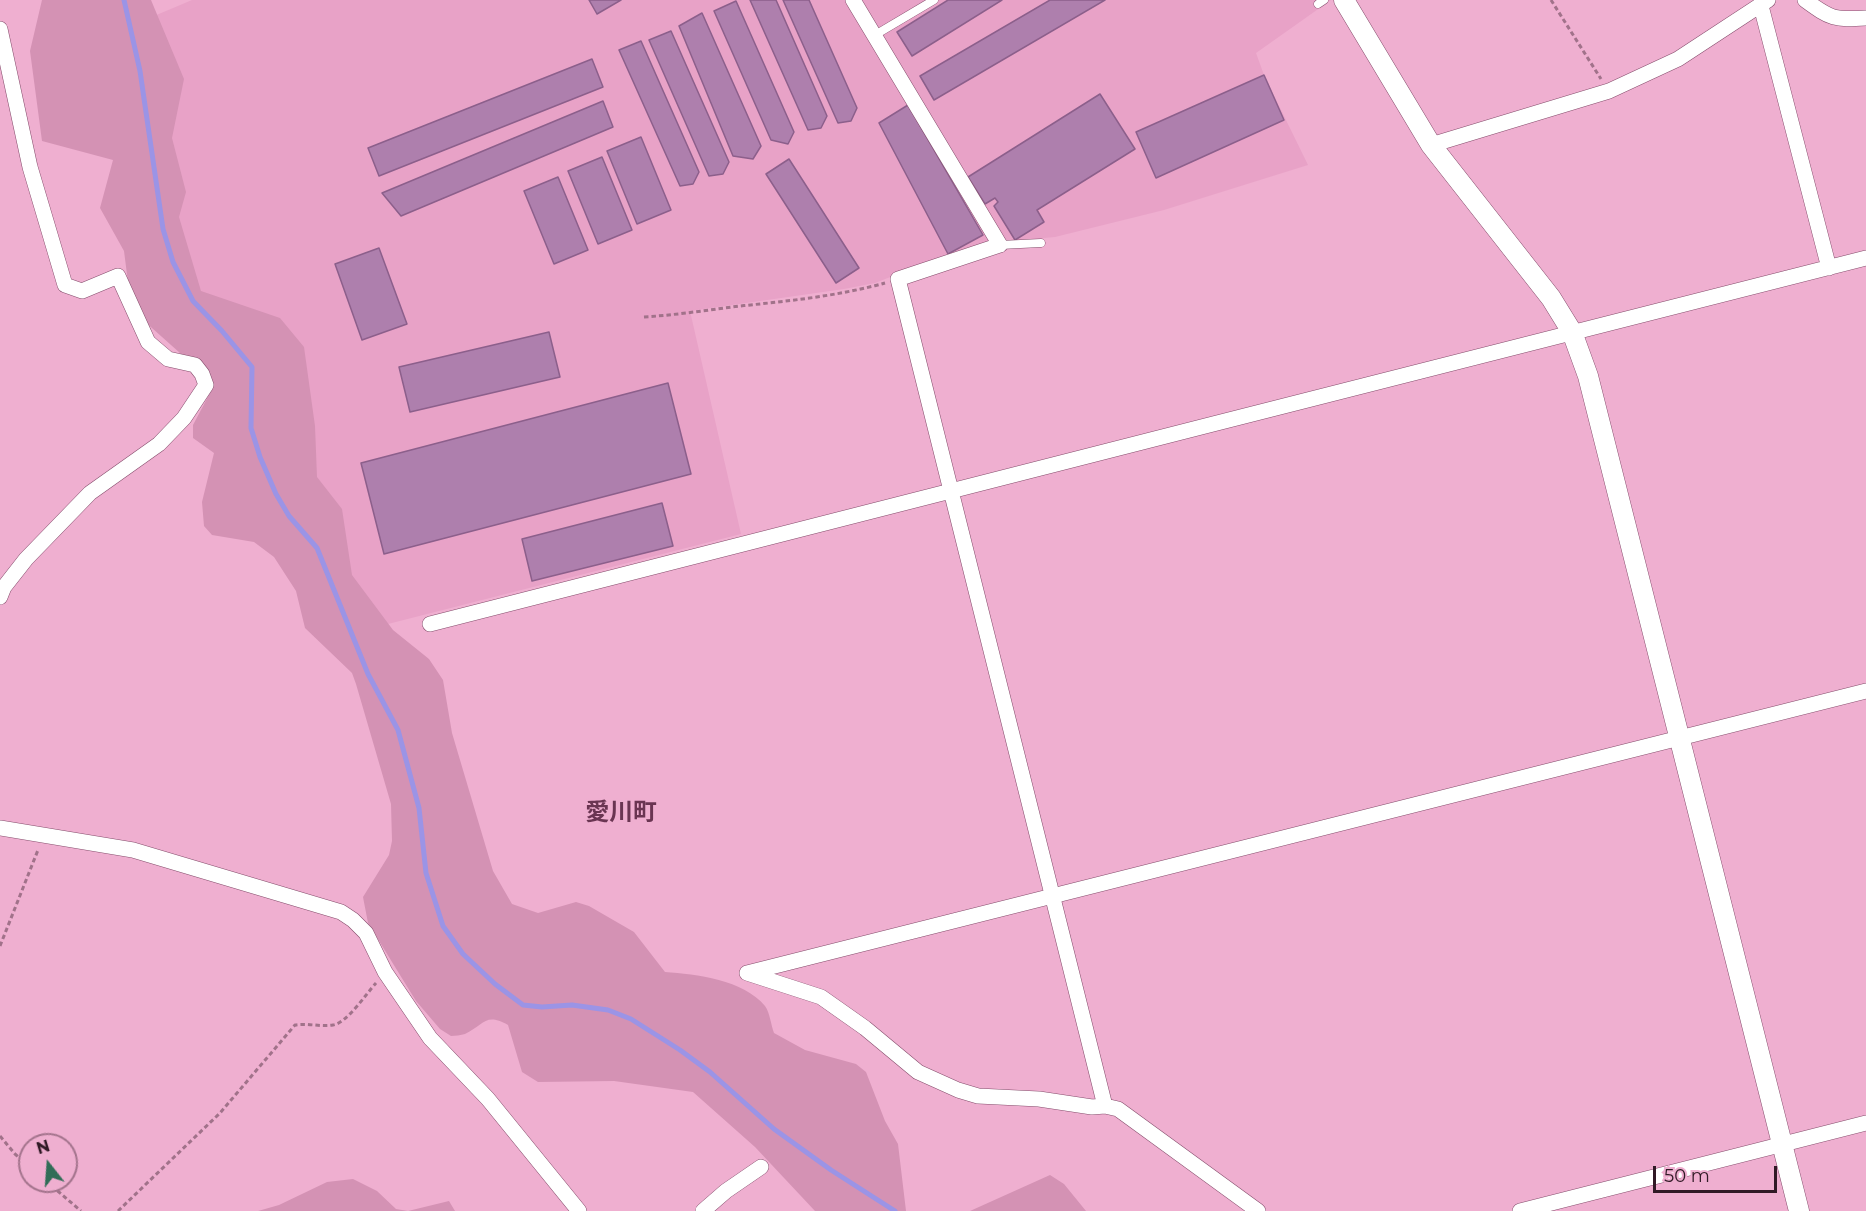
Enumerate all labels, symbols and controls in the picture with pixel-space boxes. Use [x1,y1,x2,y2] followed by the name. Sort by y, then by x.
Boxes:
[585,799,657,827] district label: 愛川町
[18,1133,78,1193] north arrow
[34,1136,52,1158] text: N
[1656,1154,1780,1192] scale bar
[1664,1165,1710,1187] text: 50 m

